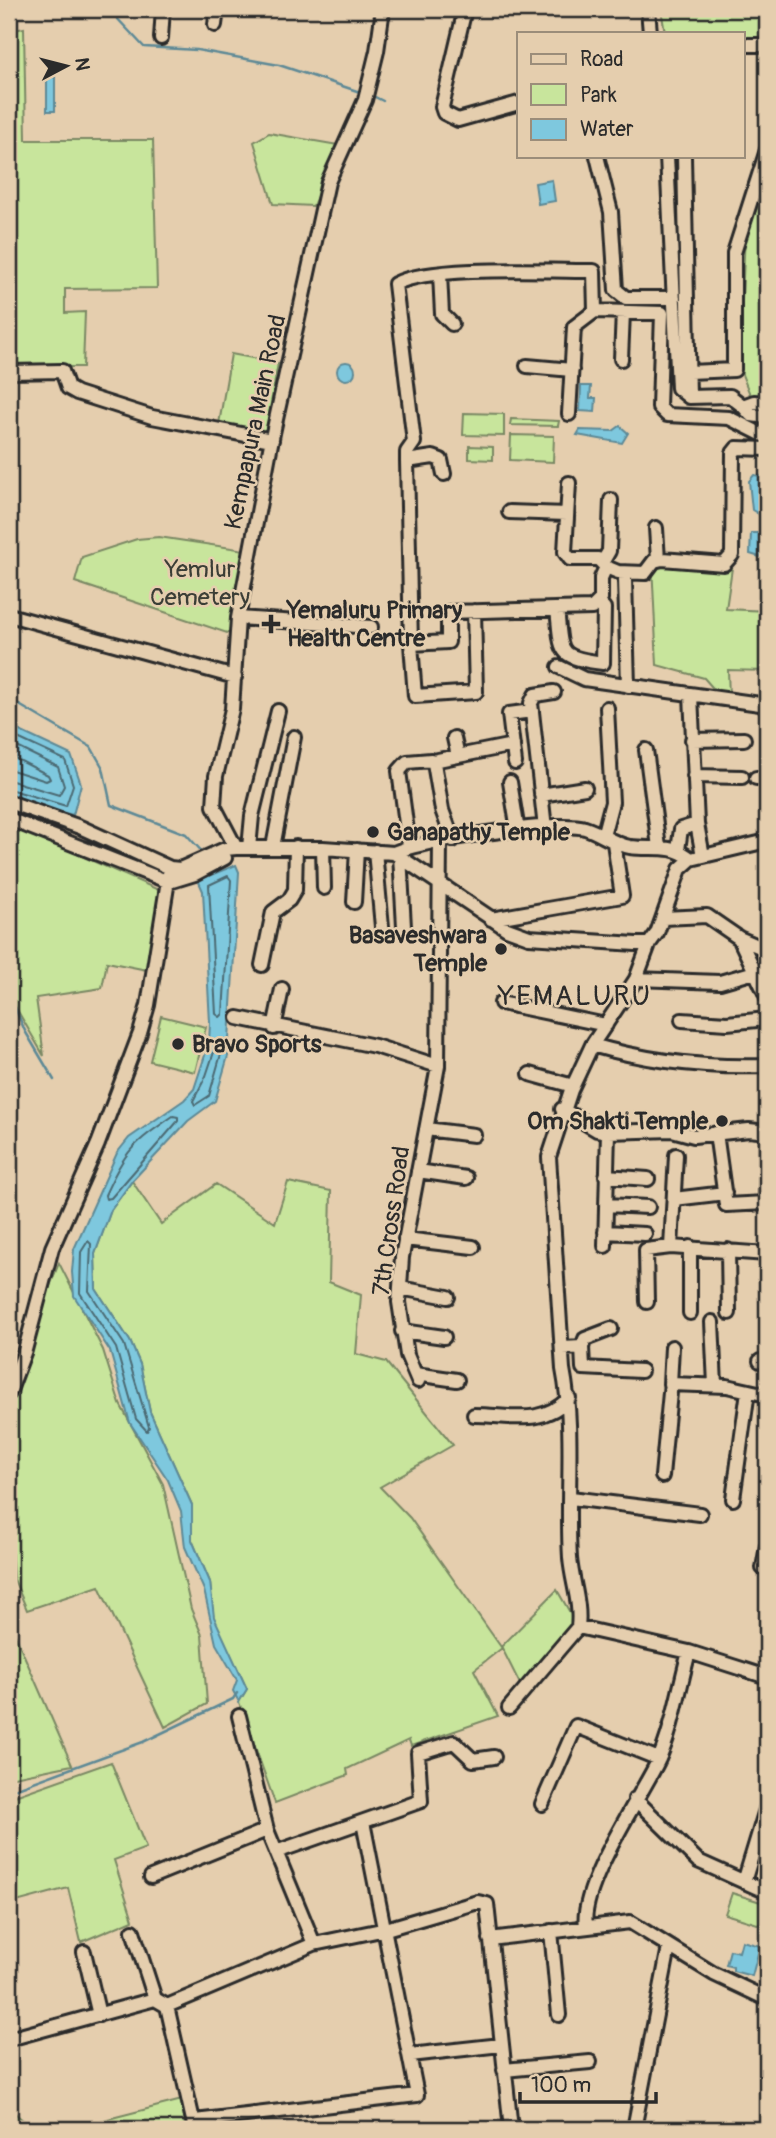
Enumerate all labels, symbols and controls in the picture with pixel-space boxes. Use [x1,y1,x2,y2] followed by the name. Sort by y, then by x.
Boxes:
[32,32,102,102] north arrow
[517,32,744,158] legend
[580,46,624,73] text: Road
[69,56,95,72] text: N
[580,82,617,109] text: Park
[580,116,634,143] text: Water
[219,312,292,532] street label: Kempapura Main Road
[150,555,250,612] park label: Yemlur Cemetery
[286,596,463,653] place label: Yemaluru Primary Health Centre
[261,614,281,634] marker: Yemaluru Primary Health Centre
[387,818,571,847] place label: Ganapathy Temple
[365,824,381,840] marker: Ganapathy Temple
[349,921,488,978] place label: Basaveshwara Temple
[493,941,509,957] marker: Basaveshwara Temple
[497,979,652,1014] district label: YEMALURU
[192,1030,322,1059] place label: Bravo Sports
[170,1036,186,1052] marker: Bravo Sports
[527,1107,709,1136] place label: Om Shakti Temple
[714,1113,730,1129] marker: Om Shakti Temple
[367,1144,416,1298] street label: 7th Cross Road
[520,2061,657,2105] scale bar
[531,2072,591,2099] text: 100 m

